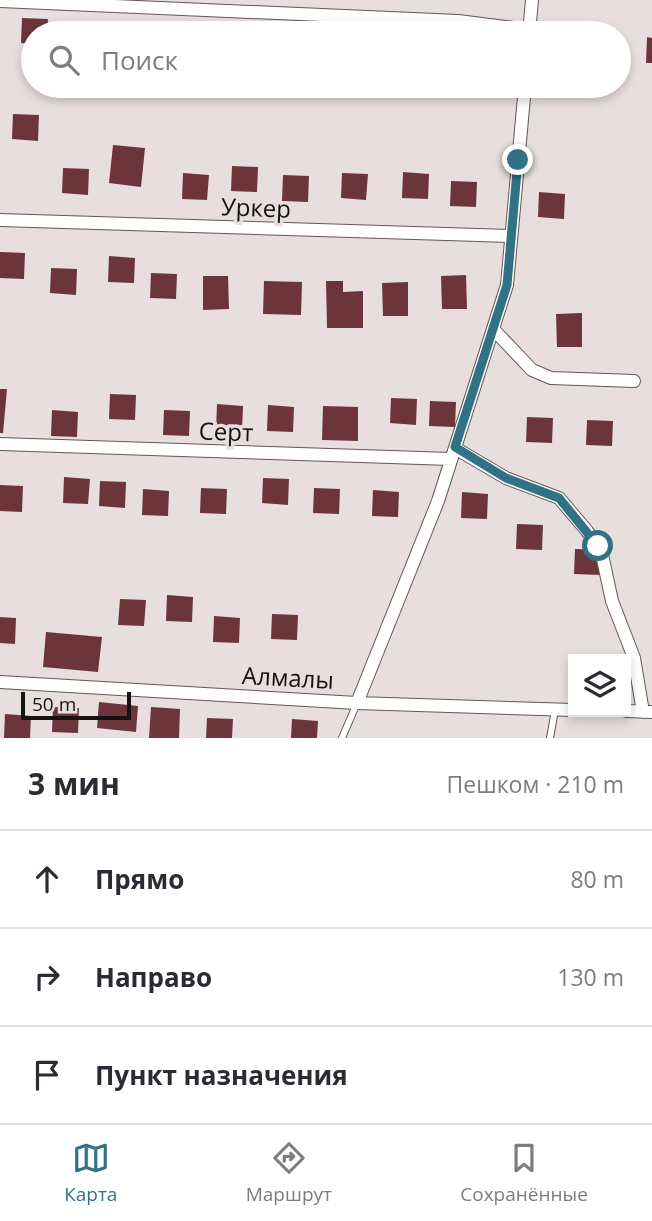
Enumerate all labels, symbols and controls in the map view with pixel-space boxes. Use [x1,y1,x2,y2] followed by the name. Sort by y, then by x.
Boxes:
[21,21,631,98] search box
[45,41,83,79] icon: search
[101,42,178,78] text: Поиск
[502,144,533,175] route end
[220,189,292,225] street label: Уркер
[198,414,254,448] street label: Серт
[582,530,613,561] route start
[568,654,631,717] map controls
[568,654,631,717] button: layers
[241,658,335,696] street label: Алмалы
[21,689,131,721] scale bar
[32,691,76,717] text: 50 m
[28,763,120,804] text: 3 мин
[447,768,624,800] text: Пешком · 210 m
[28,860,66,898] icon: ahead
[95,861,184,897] text: Прямо
[570,863,624,895] text: 80 m
[28,958,66,996] icon: right
[95,959,212,995] text: Направо
[557,961,624,993] text: 130 m
[28,1056,66,1094] icon: arrive
[95,1057,348,1093] text: Пункт назначения
[64,1139,117,1207] tab: Карта
[246,1139,332,1207] tab: Маршрут
[460,1139,588,1207] tab: Сохранённые

